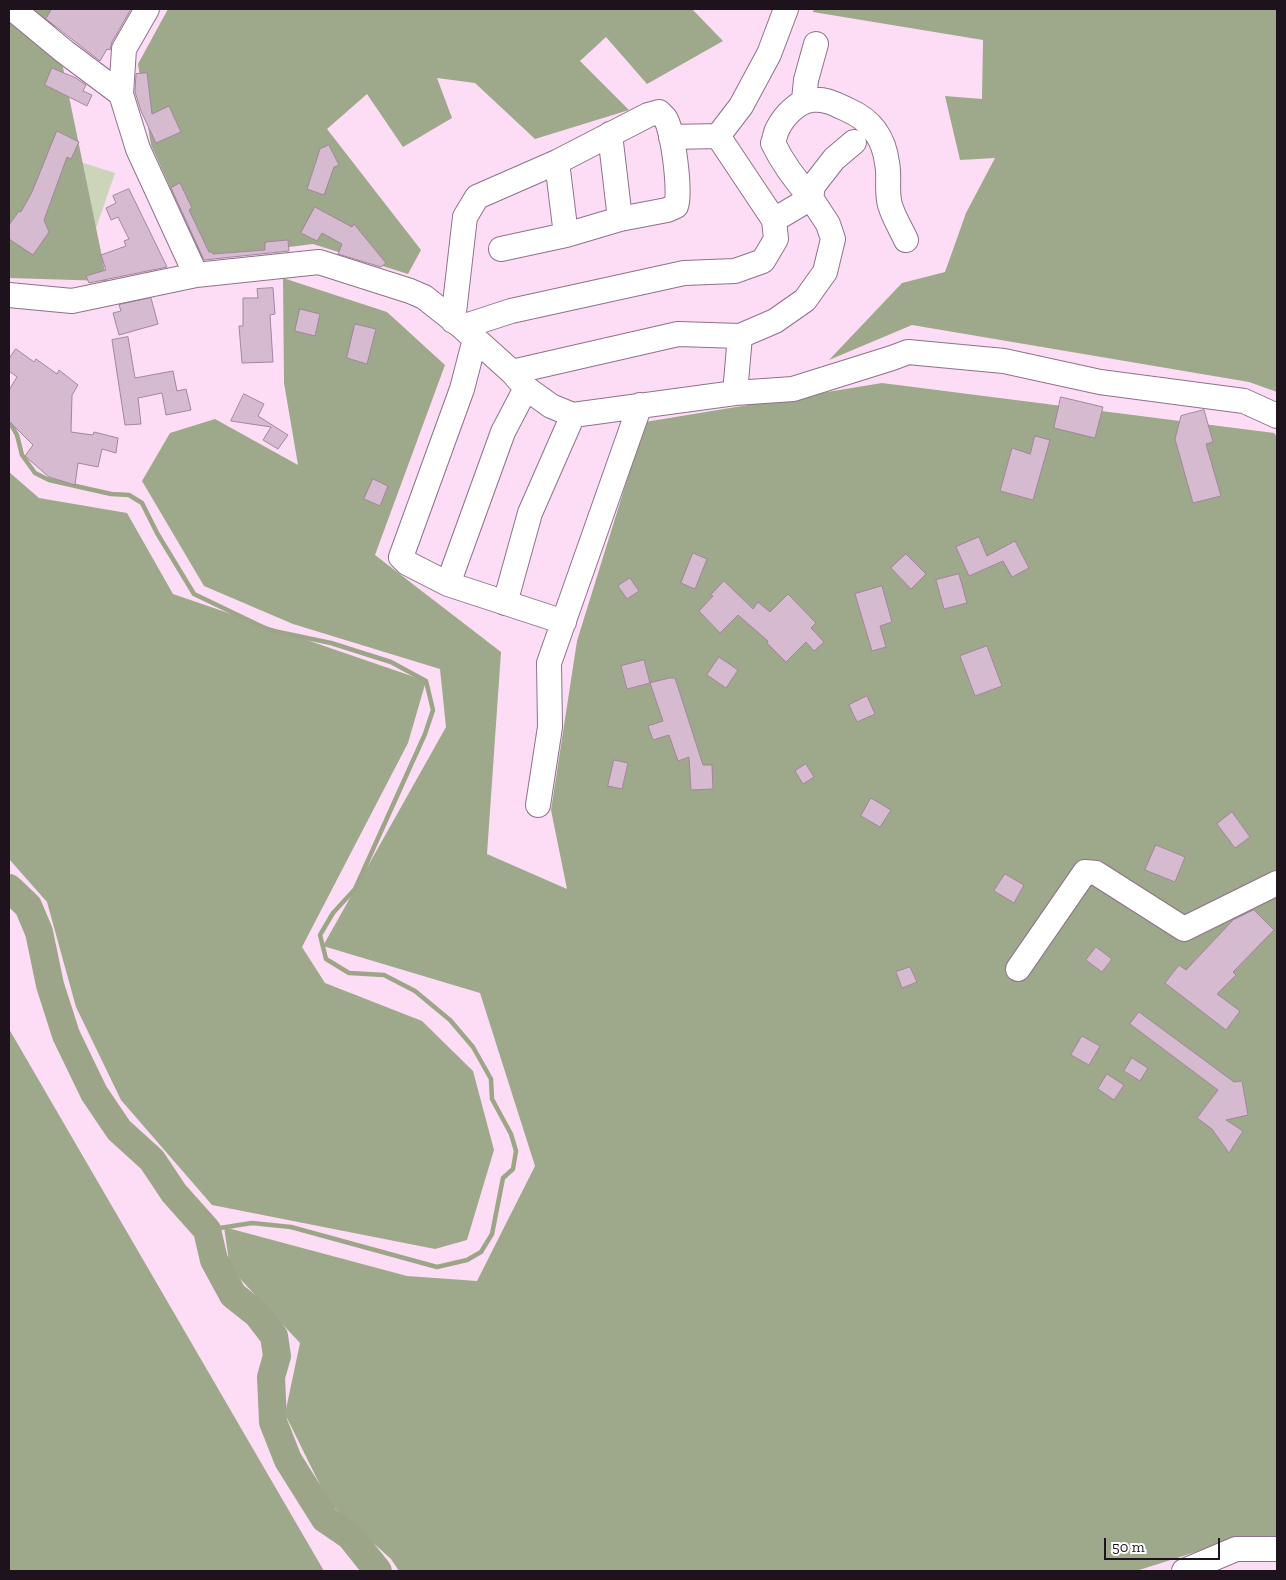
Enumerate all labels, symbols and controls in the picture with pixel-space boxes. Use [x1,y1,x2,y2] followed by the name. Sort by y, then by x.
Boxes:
[1106,1528,1222,1560] scale bar
[1112,1538,1145,1556] text: 50 m

